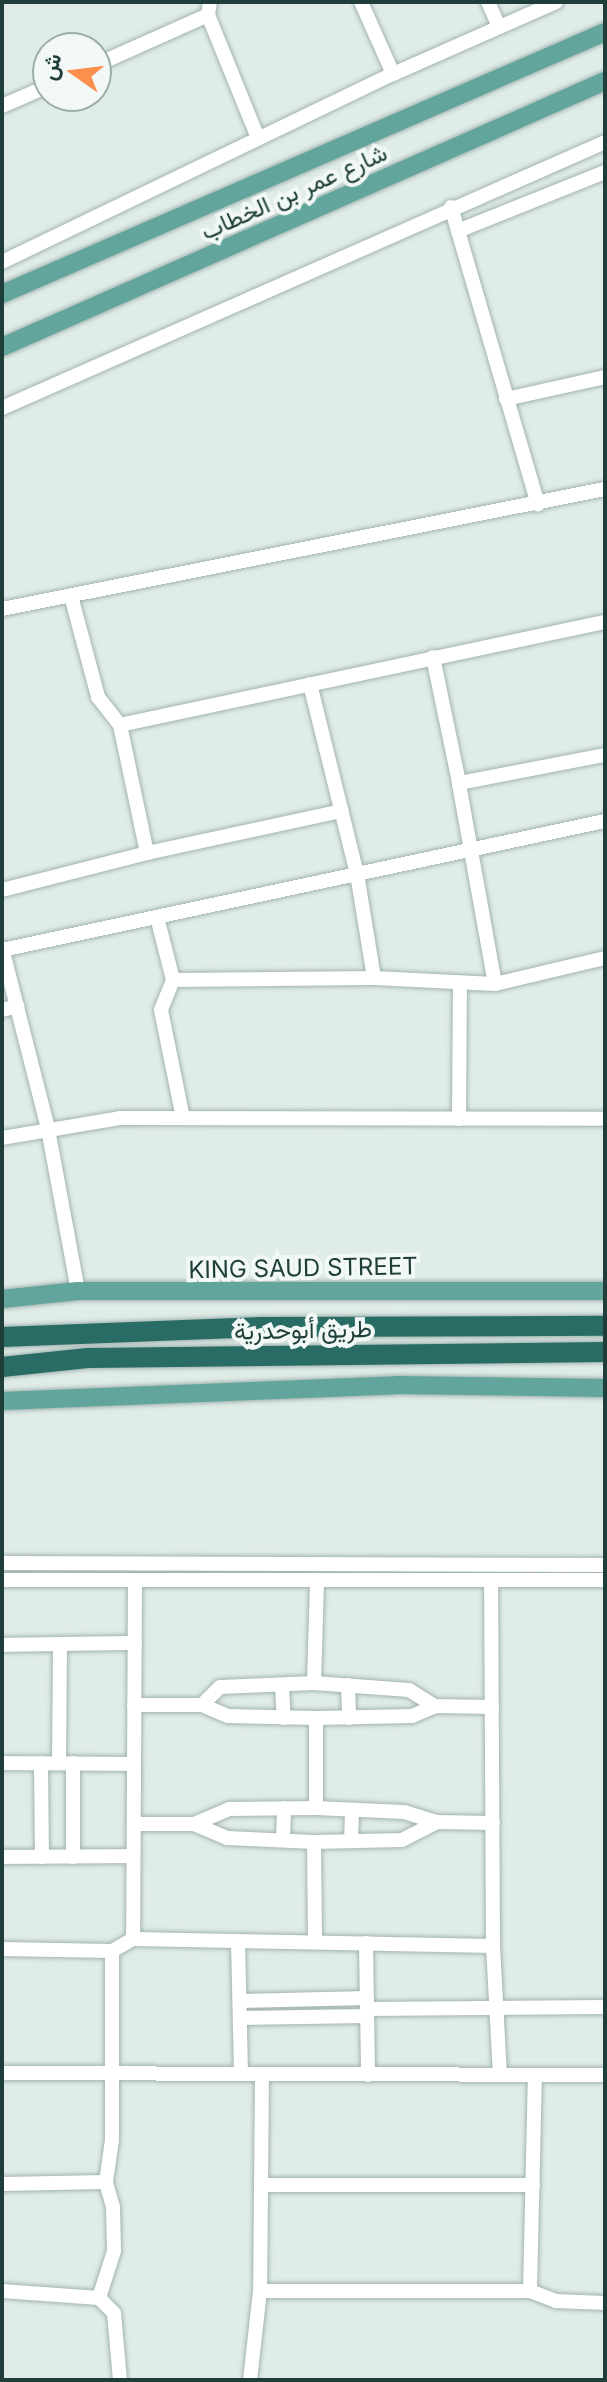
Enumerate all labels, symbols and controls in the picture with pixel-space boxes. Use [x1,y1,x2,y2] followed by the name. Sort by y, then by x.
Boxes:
[32,32,112,112] north arrow
[35,51,66,83] text: ش
[196,138,392,246] street label: شارع عمر بن الخطاب
[188,1252,418,1284] street label: KING SAUD STREET
[234,1314,372,1346] street label: طريق أبوحدرية

